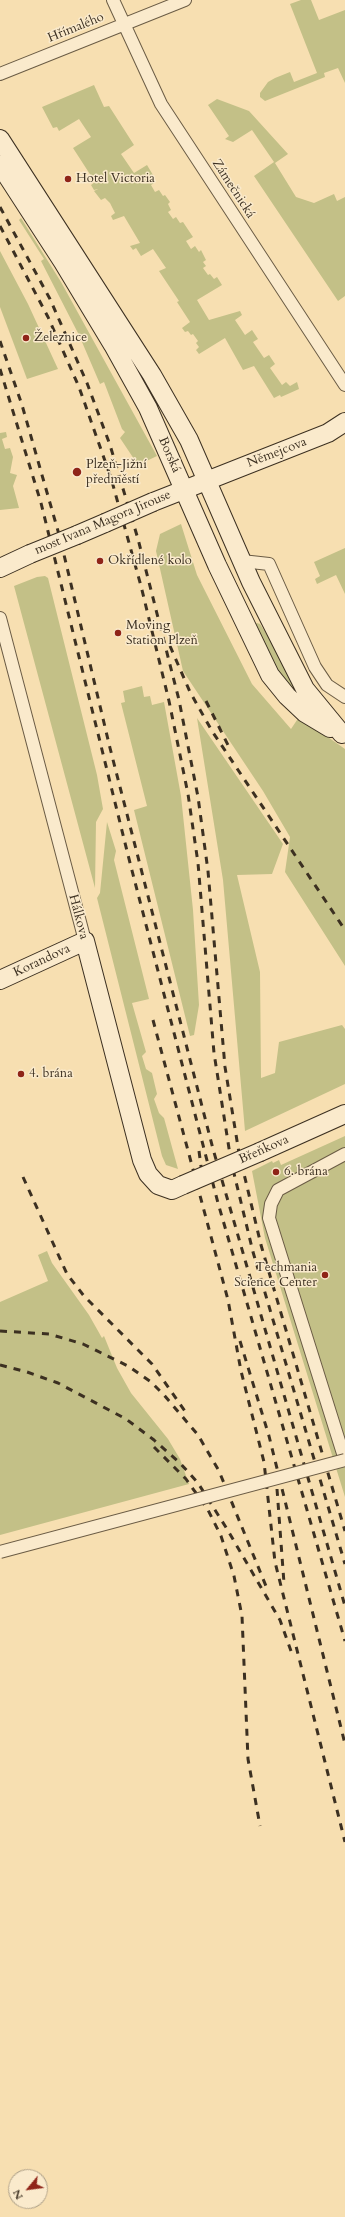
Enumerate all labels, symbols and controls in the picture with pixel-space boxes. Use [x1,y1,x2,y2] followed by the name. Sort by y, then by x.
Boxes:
[46,10,106,46] street label: Hřímalého
[208,157,258,221] street label: Zámečnická
[76,171,155,187] place label: Hotel Victoria
[63,174,73,184] marker: Hotel Victoria
[34,330,87,346] place label: Železnice
[21,333,31,343] marker: Železnice
[245,434,309,472] street label: Němejcova
[154,435,184,475] street label: Borská
[86,457,147,488] place label: Plzeň-Jižní předměstí
[71,466,83,478] marker: Plzeň-Jižní předměstí
[33,487,173,559] street label: most Ivana Magora Jirouse
[108,553,192,569] place label: Okřídlené kolo
[95,556,105,566] marker: Okřídlené kolo
[126,618,198,649] place label: Moving Station Plzeň
[113,628,123,638] marker: Moving Station Plzeň
[65,893,91,941] street label: Hálkova
[11,941,73,981] street label: Korandova
[29,1066,73,1082] place label: 4. brána
[16,1069,26,1079] marker: 4. brána
[237,1132,291,1168] street label: Břeňkova
[284,1164,328,1180] place label: 6. brána
[271,1167,281,1177] marker: 6. brána
[234,1260,317,1291] place label: Techmania Science Center
[320,1270,330,1280] marker: Techmania Science Center
[8,2169,48,2209] north arrow
[9,2187,27,2202] text: N

